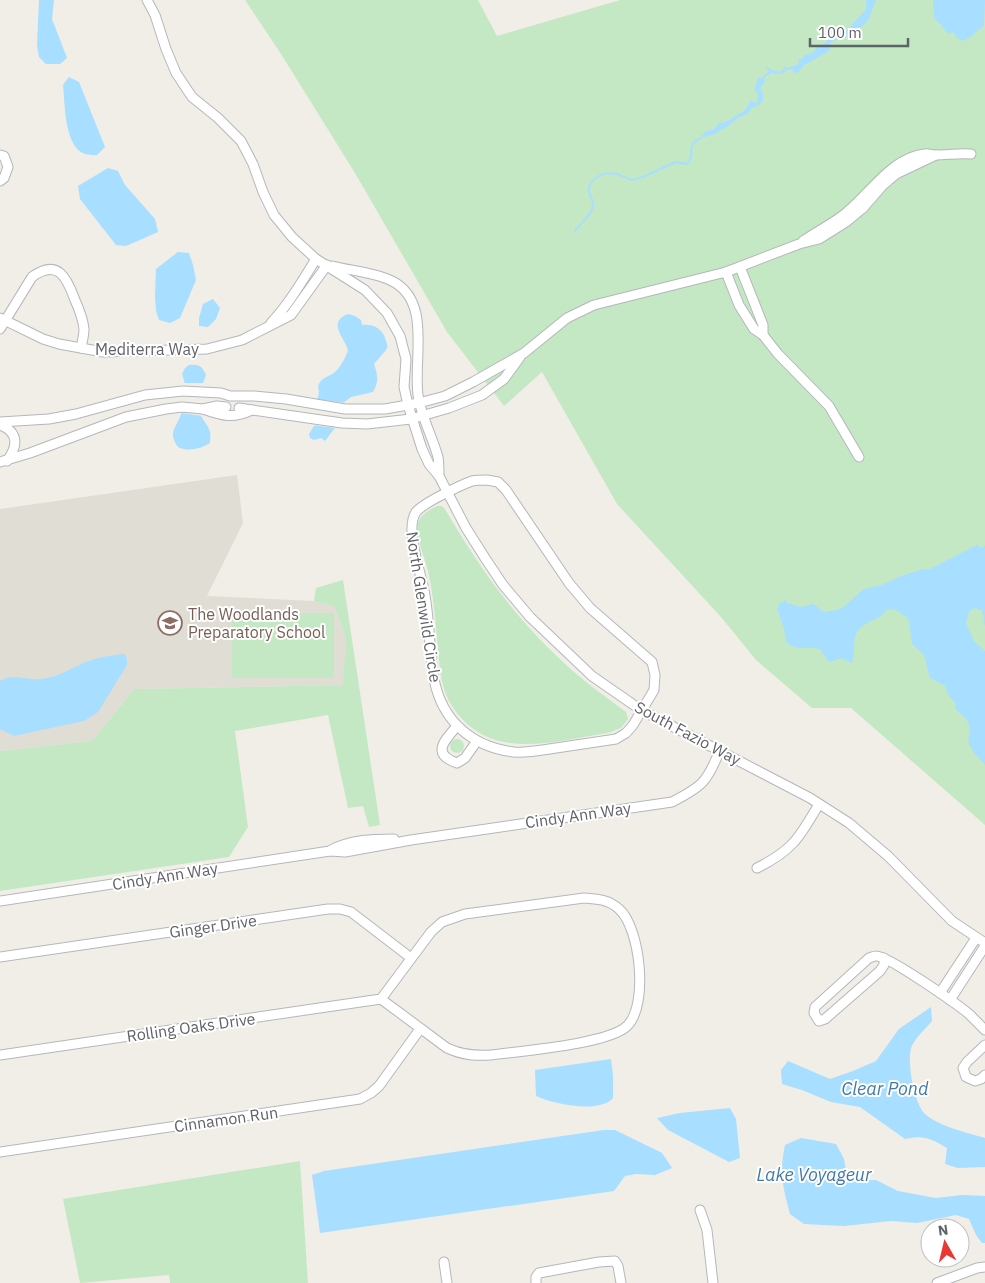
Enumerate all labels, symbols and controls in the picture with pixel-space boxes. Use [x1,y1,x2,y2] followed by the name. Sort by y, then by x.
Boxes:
[810,15,908,47] scale bar
[818,23,862,42] text: 100 m
[95,339,199,359] street label: Mediterra Way
[402,530,446,684] street label: North Glenwild Circle
[188,604,325,642] place label: The Woodlands Preparatory School
[157,610,183,636] school or university icon: The Woodlands Preparatory School
[631,697,745,769] street label: South Fazio Way
[524,798,632,832] street label: Cindy Ann Way
[111,858,219,894] street label: Cindy Ann Way
[168,910,258,942] street label: Ginger Drive
[125,1008,257,1046] street label: Rolling Oaks Drive
[842,1077,929,1100] water label: Clear Pond
[173,1102,279,1136] street label: Cinnamon Run
[756,1163,872,1186] water label: Lake Voyageur
[920,1218,970,1268] north arrow
[937,1221,949,1240] text: N

